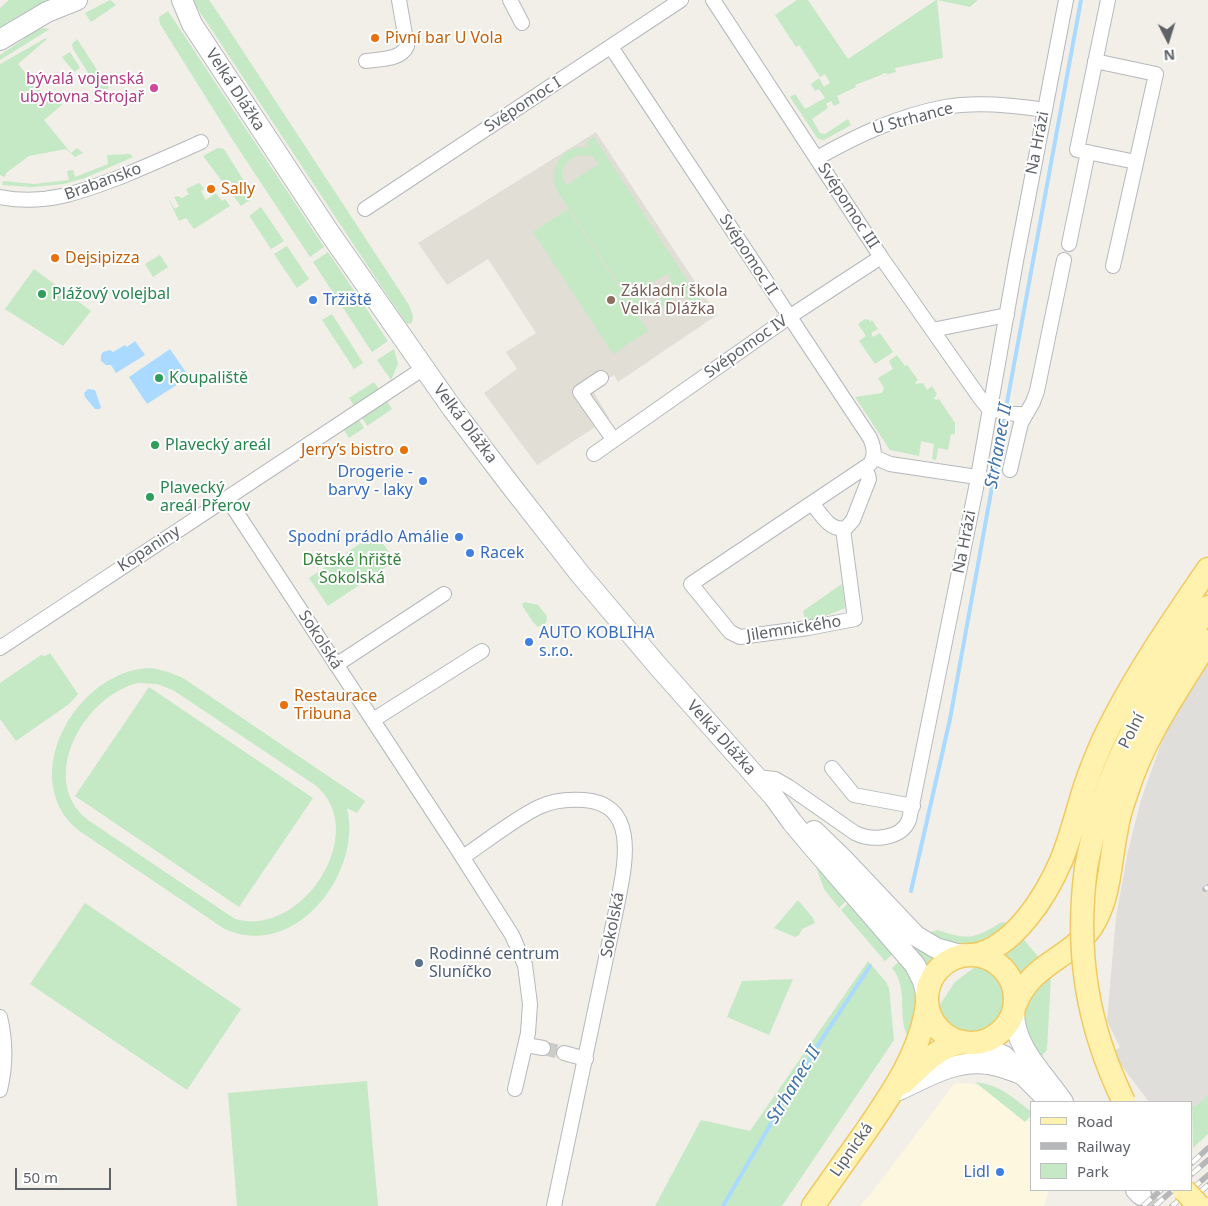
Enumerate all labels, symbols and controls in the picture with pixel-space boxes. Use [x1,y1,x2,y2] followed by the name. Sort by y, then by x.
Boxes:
[1143,15,1193,65] north arrow
[385,28,503,48] place label: Pivní bar U Vola
[369,32,381,44] marker: Pivní bar U Vola
[201,45,269,135] street label: Velká Dlážka
[1163,45,1176,65] text: N
[20,69,144,107] place label: bývalá vojenská ubytovna Strojař
[481,73,565,137] street label: Svépomoc I
[148,82,160,94] marker: bývalá vojenská ubytovna Strojař
[871,99,955,139] street label: U Strhance
[1022,110,1054,176] street label: Na Hrázi
[62,159,144,205] street label: Brabansko
[813,160,883,252] street label: Svépomoc III
[221,179,255,199] place label: Sally
[205,183,217,195] marker: Sally
[715,211,781,299] street label: Svépomoc II
[65,248,140,268] place label: Dejsipizza
[49,252,61,264] marker: Dejsipizza
[621,281,728,319] place label: Základní škola Velká Dlážka
[52,284,170,304] place label: Plážový volejbal
[36,288,48,300] marker: Plážový volejbal
[323,290,372,310] place label: Tržiště
[307,294,319,306] marker: Tržiště
[605,294,617,306] marker: Základní škola Velká Dlážka
[701,311,791,383] street label: Svépomoc IV
[169,368,248,388] place label: Koupaliště
[153,372,165,384] marker: Koupaliště
[429,381,501,467] street label: Velká Dlážka
[981,401,1017,491] water label: Strhanec II
[165,435,271,455] place label: Plavecký areál
[149,439,161,451] marker: Plavecký areál
[301,440,394,460] place label: Jerry’s bistro
[398,444,410,456] marker: Jerry’s bistro
[328,462,413,500] place label: Drogerie - barvy - laky
[417,475,429,487] marker: Drogerie - barvy - laky
[160,478,250,516] place label: Plavecký areál Přerov
[144,491,156,503] marker: Plavecký areál Přerov
[949,509,981,575] street label: Na Hrázi
[114,522,184,576] street label: Kopaniny
[288,527,449,547] place label: Spodní prádlo Amálie
[453,531,465,543] marker: Spodní prádlo Amálie
[480,543,524,563] place label: Racek
[464,547,476,559] marker: Racek
[303,550,401,588] park label: Dětské hřiště Sokolská
[294,607,346,673] street label: Sokolská
[745,612,843,646] street label: Jilemnického
[539,623,655,661] place label: AUTO KOBLIHA s.r.o.
[523,636,535,648] marker: AUTO KOBLIHA s.r.o.
[294,686,377,724] place label: Restaurace Tribuna
[682,697,760,779] street label: Velká Dlážka
[278,699,290,711] marker: Restaurace Tribuna
[1115,710,1149,752] street label: Polní
[597,891,629,959] street label: Sokolská
[429,944,559,982] place label: Rodinné centrum Sluníčko
[413,957,425,969] marker: Rodinné centrum Sluníčko
[762,1042,826,1128] water label: Strhanec II
[1030,1101,1193,1191] legend
[1077,1111,1113,1131] text: Road
[826,1119,878,1181] street label: Lipnická
[1077,1136,1130,1156] text: Railway
[18,1158,114,1190] scale bar
[1077,1161,1109,1181] text: Park
[964,1162,990,1182] place label: Lidl
[994,1166,1006,1178] marker: Lidl
[23,1167,58,1187] text: 50 m

